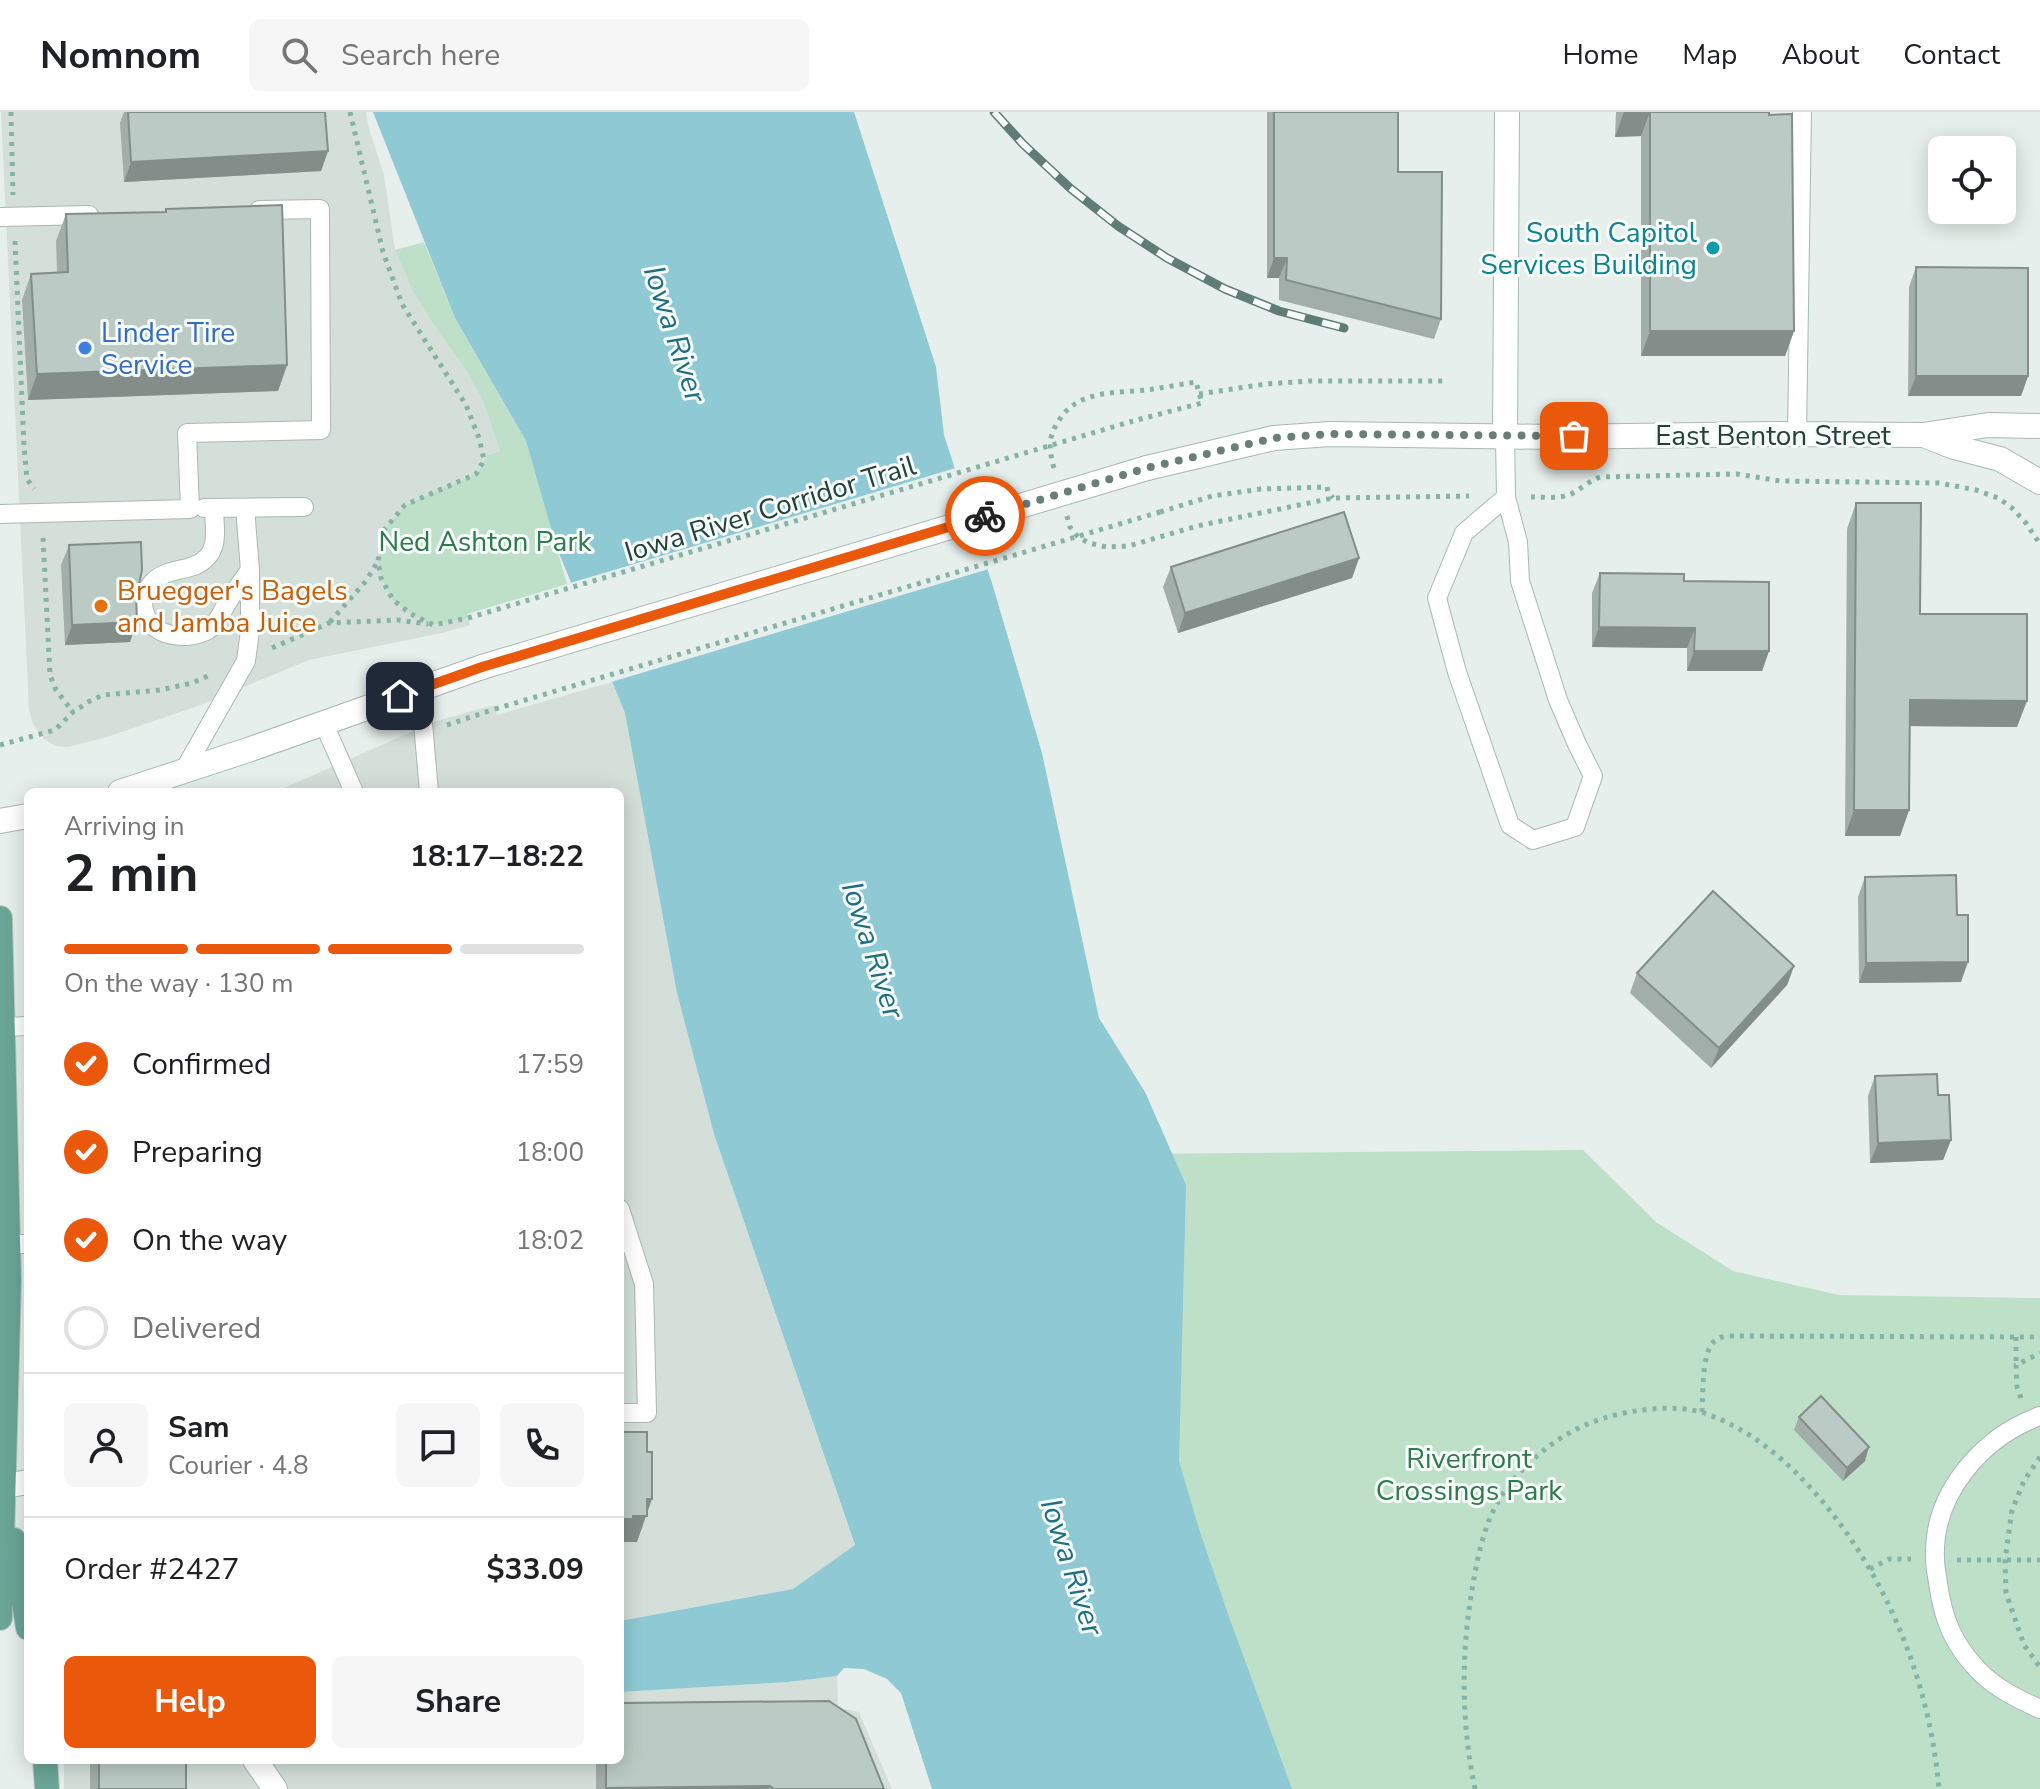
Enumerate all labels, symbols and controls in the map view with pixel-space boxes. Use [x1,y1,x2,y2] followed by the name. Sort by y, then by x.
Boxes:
[249,19,809,91] search box
[40,30,201,81] text: Nomnom
[277,33,321,77] icon: search
[341,35,500,76] text: Search here
[1563,36,1638,74] text: Home
[1682,36,1737,74] text: Map
[1781,36,1859,74] text: About
[1903,36,2000,74] text: Contact
[1928,136,2016,224] map controls
[1928,136,2016,224] button: locate
[1480,214,1698,284] place label: South Capitol Services Building
[1704,239,1722,257] marker: South Capitol Services Building
[633,260,716,409] water label: Iowa River
[101,314,235,384] place label: Linder Tire Service
[76,339,94,357] marker: Linder Tire Service
[1540,402,1608,470] pin
[1552,414,1596,458] icon: bag
[1655,417,1891,455] street label: East Benton Street
[620,446,921,571] street label: Iowa River Corridor Trail
[945,476,1025,556] courier
[963,494,1007,538] icon: bike
[379,523,592,561] park label: Ned Ashton Park
[117,572,348,642] place label: Bruegger's Bagels and Jamba Juice
[92,597,110,615] marker: Bruegger's Bagels and Jamba Juice
[366,662,434,730] pin
[378,674,422,718] icon: home
[64,809,185,844] text: Arriving in
[410,836,584,877] text: 18:17–18:22
[64,838,199,909] text: 2 min
[831,876,914,1025] water label: Iowa River
[64,966,293,1001] text: On the way · 130 m
[64,1042,108,1086] icon: check
[132,1044,272,1085] text: Confirmed
[516,1047,584,1082] text: 17:59
[64,1130,108,1174] icon: check
[132,1132,263,1173] text: Preparing
[516,1135,584,1170] text: 18:00
[64,1218,108,1262] icon: check
[132,1220,287,1261] text: On the way
[516,1223,584,1258] text: 18:02
[132,1308,261,1349] text: Delivered
[64,1403,148,1487] button: person
[396,1403,480,1487] button: chat
[500,1403,584,1487] button: phone
[168,1407,230,1448] text: Sam
[1376,1440,1563,1510] park label: Riverfront Crossings Park
[168,1448,309,1483] text: Courier · 4.8
[1030,1493,1113,1642] water label: Iowa River
[64,1549,239,1590] text: Order #2427
[487,1549,584,1590] text: $33.09
[64,1656,316,1748] button: Help
[332,1656,584,1748] button: Share

